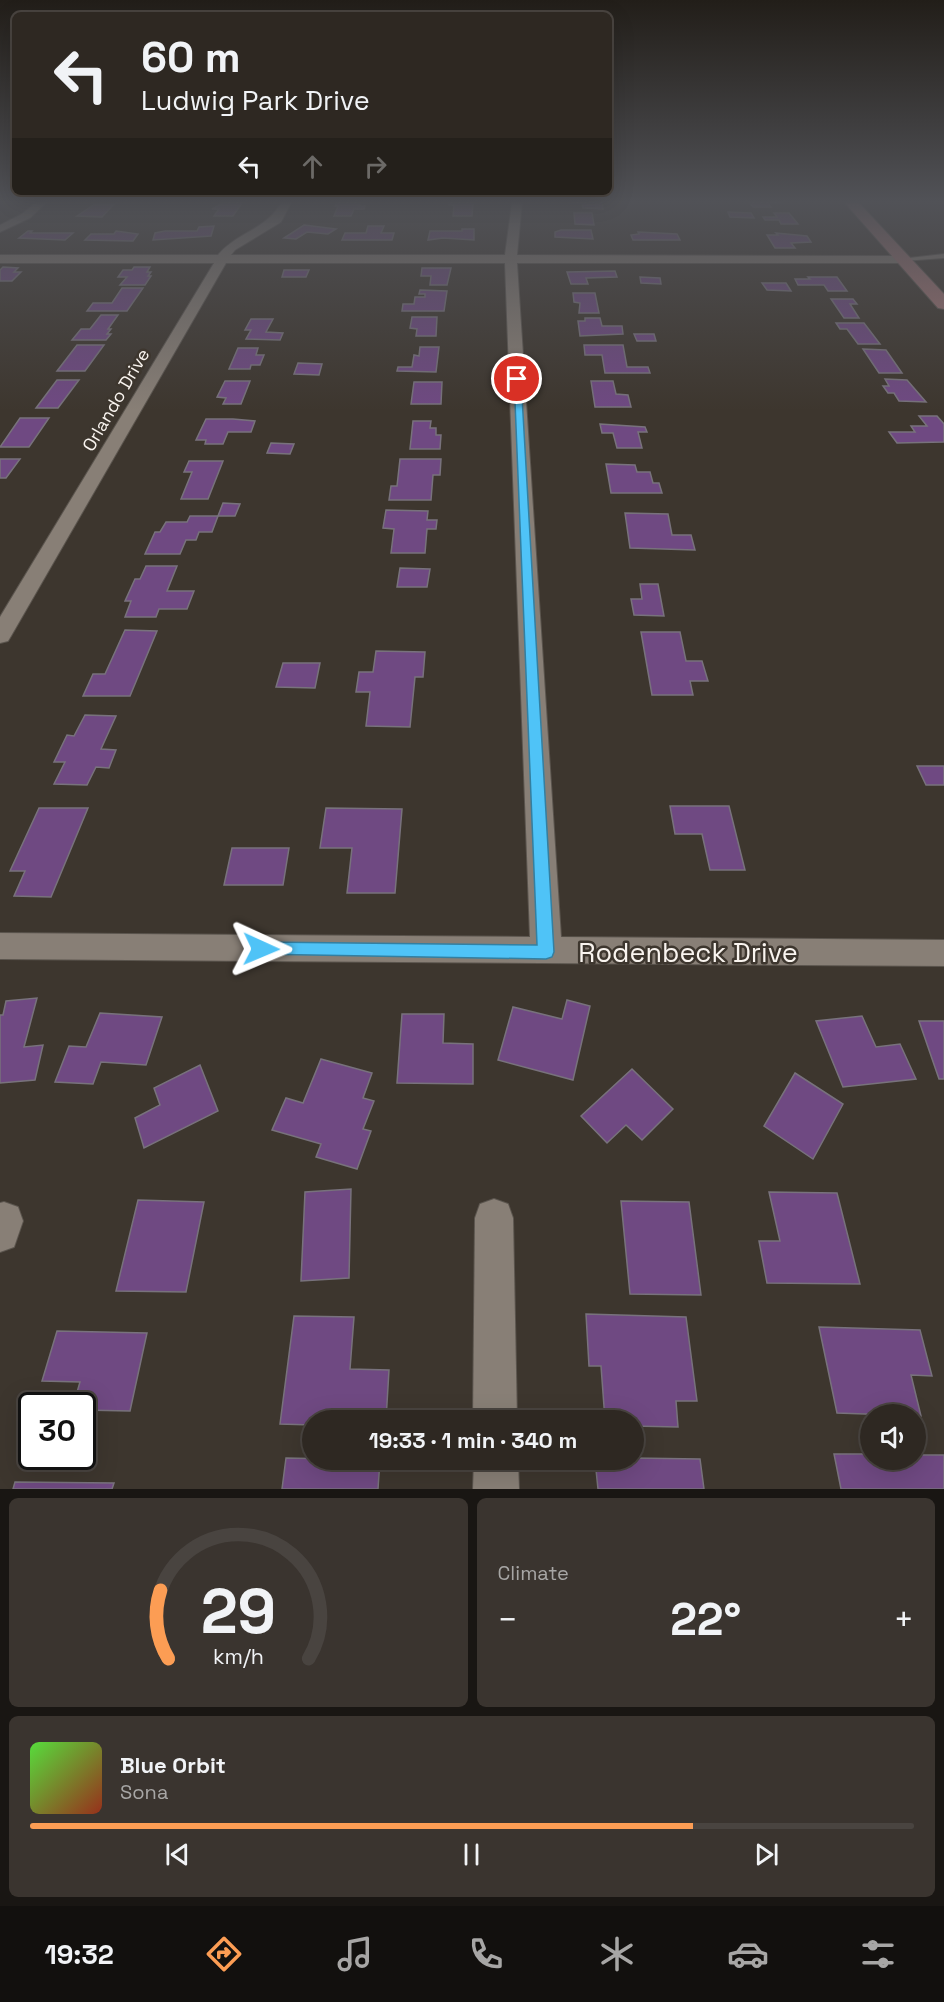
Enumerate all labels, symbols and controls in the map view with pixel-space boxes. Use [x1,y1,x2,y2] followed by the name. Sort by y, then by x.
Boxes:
[141,31,241,84] text: 60 m
[42,36,120,114] icon: left
[141,83,370,118] text: Ludwig Park Drive
[233,150,266,183] icon: left
[296,150,329,183] icon: ahead
[359,150,392,183] icon: right
[77,344,154,455] street label: Orlando Drive
[491,353,542,404] pin
[500,362,533,395] icon: arrive
[229,917,293,981] position arrow
[578,935,798,970] street label: Rodenbeck Drive
[18,1392,96,1470] speed limit sign: 30
[860,1404,926,1470] map controls
[860,1404,926,1470] button: sound
[369,1426,577,1454] text: 19:33 · 1 min · 340 m
[498,1560,569,1586] text: Climate
[201,1572,276,1651] text: 29
[670,1591,741,1648] text: 22°
[498,1599,518,1641] text: −
[894,1599,914,1641] text: +
[213,1644,264,1671] text: km/h
[120,1751,226,1779] text: Blue Orbit
[120,1779,168,1805] text: Sona
[161,1838,194,1871] icon: previous
[455,1838,488,1871] icon: pause
[750,1838,783,1871] icon: next
[203,1933,245,1975] icon: directions
[334,1933,376,1975] icon: music
[465,1933,507,1975] icon: phone
[596,1933,638,1975] icon: climate
[727,1933,769,1975] icon: car
[857,1933,899,1975] icon: filters
[44,1937,114,1972] text: 19:32

